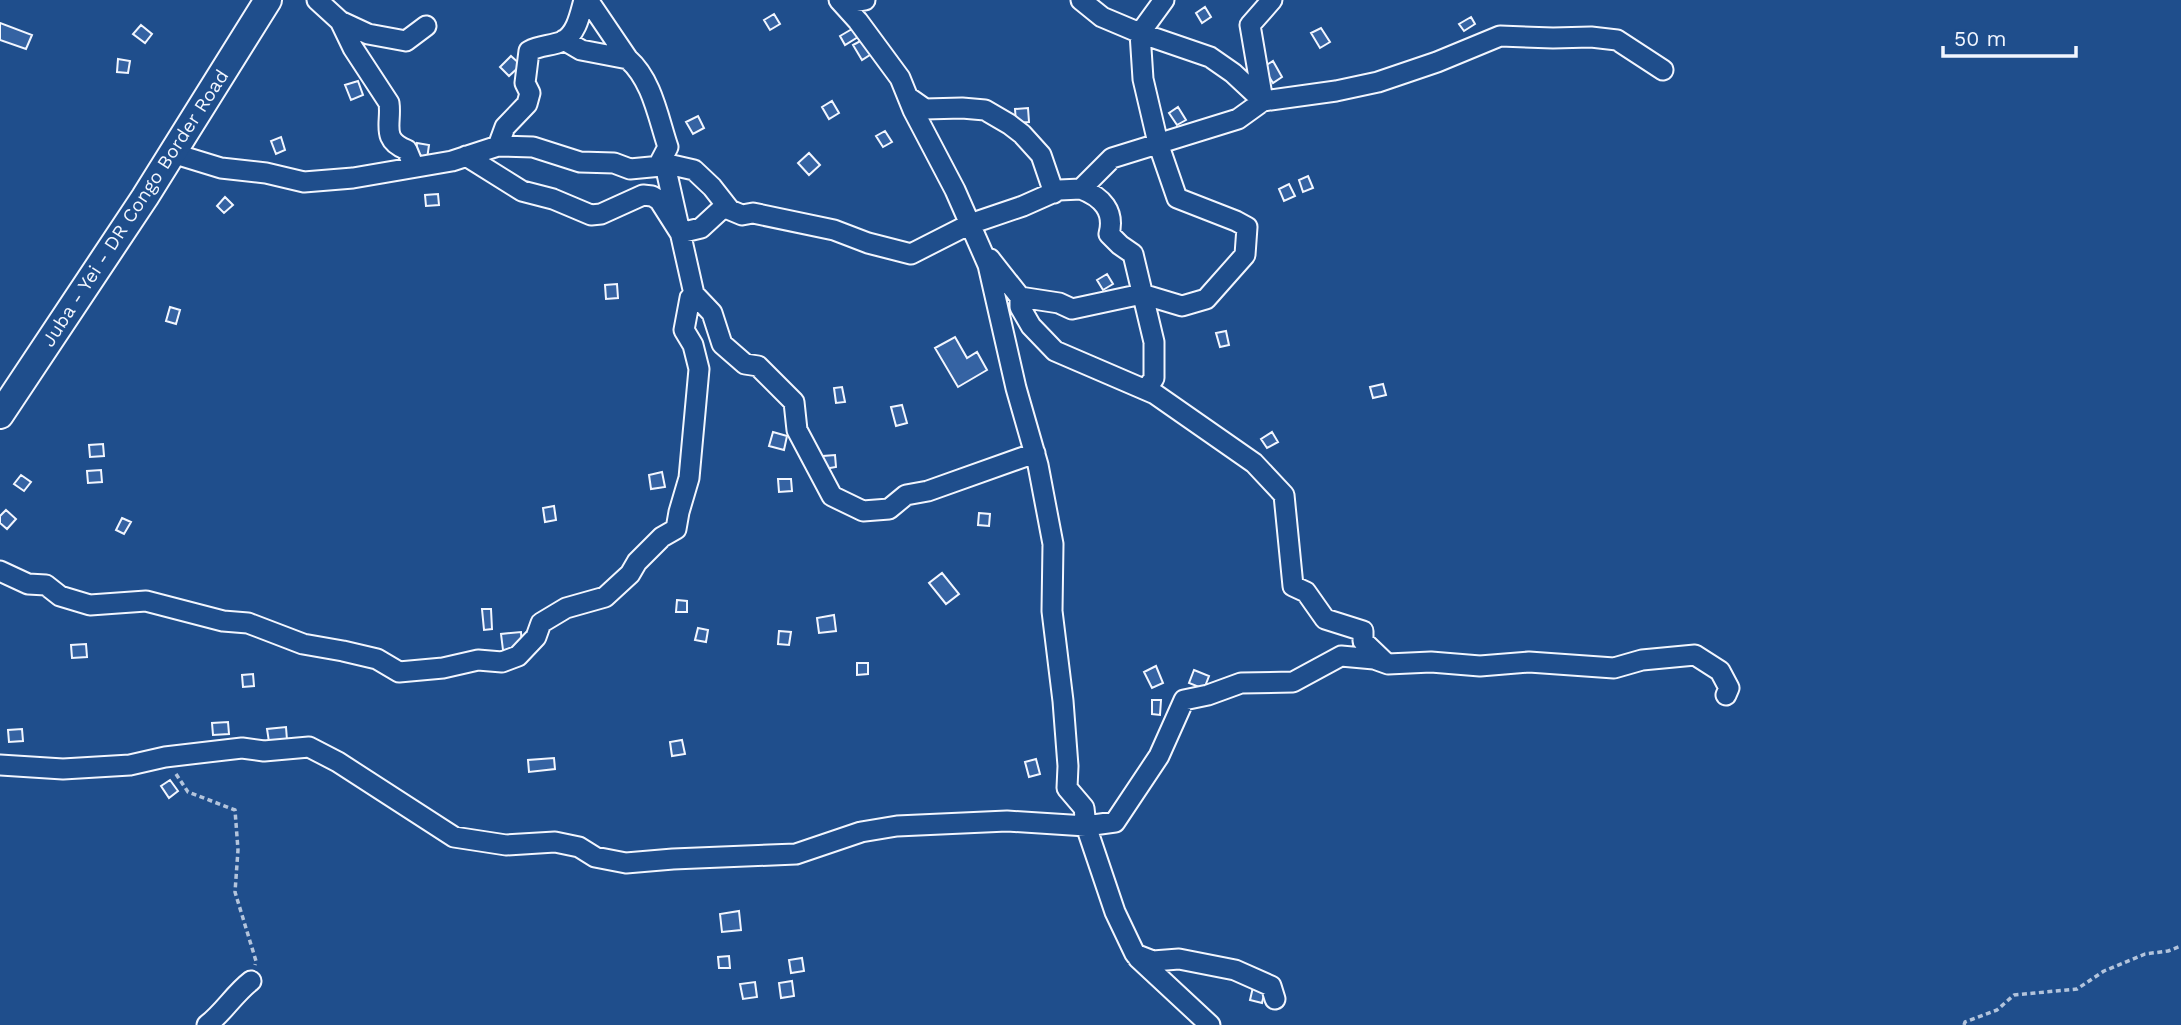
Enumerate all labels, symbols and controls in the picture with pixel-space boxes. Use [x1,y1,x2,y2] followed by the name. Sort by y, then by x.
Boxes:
[1943,14,2076,58] scale bar
[1954,26,2006,51] text: 50 m
[37,65,233,351] street label: Juba - Yei - DR Congo Border Road

